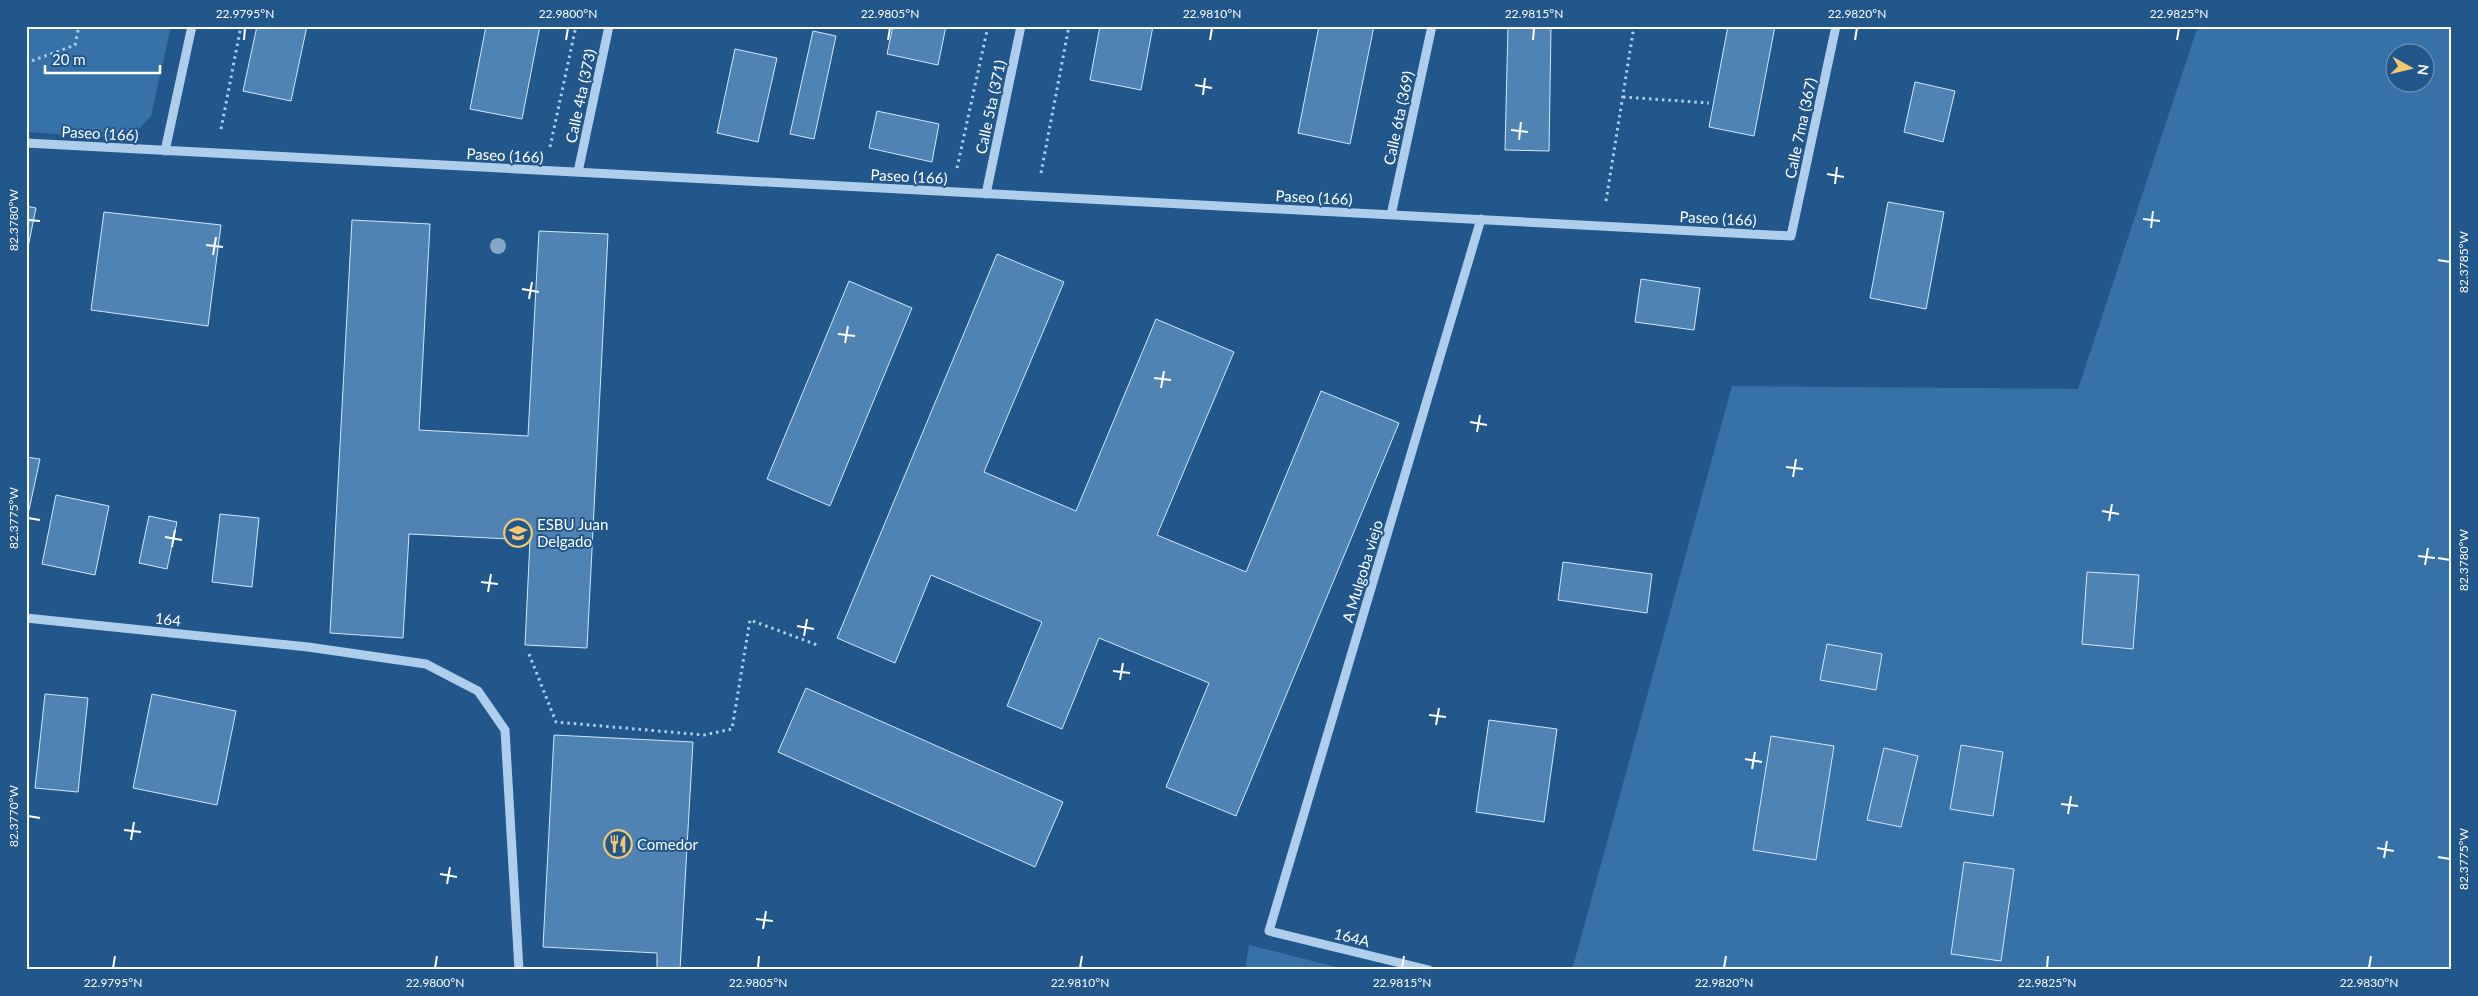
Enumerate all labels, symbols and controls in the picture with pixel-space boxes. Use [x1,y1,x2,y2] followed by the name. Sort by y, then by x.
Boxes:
[216,6,274,21] text: 22.9795°N
[539,6,597,21] text: 22.9800°N
[861,6,919,21] text: 22.9805°N
[1183,6,1241,21] text: 22.9810°N
[1505,6,1563,21] text: 22.9815°N
[1828,6,1886,21] text: 22.9820°N
[2150,6,2208,21] text: 22.9825°N
[45,42,160,74] scale bar
[2386,42,2436,92] north arrow
[561,47,599,145] street label: Calle 4ta (373)
[52,50,86,68] text: 20 m
[971,58,1009,156] street label: Calle 5ta (371)
[2414,63,2433,76] text: N
[1379,69,1417,167] street label: Calle 6ta (369)
[1781,76,1819,180] street label: Calle 7ma (367)
[61,122,139,144] street label: Paseo (166)
[466,144,544,166] street label: Paseo (166)
[870,165,948,187] street label: Paseo (166)
[1275,186,1353,208] street label: Paseo (166)
[6,188,21,251] text: 82.3780°W
[1679,207,1757,229] street label: Paseo (166)
[2456,230,2471,293] text: 82.3785°W
[6,486,21,549] text: 82.3775°W
[537,515,608,550] place label: ESBU Juan Delgado
[503,518,533,548] school or university icon: ESBU Juan Delgado
[1338,518,1386,624] street label: A Mulgoba viejo
[2456,528,2471,591] text: 82.3780°W
[154,609,182,629] street label: 164
[6,784,21,847] text: 82.3770°W
[2456,827,2471,890] text: 82.3775°W
[603,829,633,859] restaurant icon: Comedor
[637,835,699,853] place label: Comedor
[1332,924,1373,950] street label: 164A
[84,975,142,990] text: 22.9795°N
[406,975,464,990] text: 22.9800°N
[729,975,787,990] text: 22.9805°N
[1051,975,1109,990] text: 22.9810°N
[1373,975,1431,990] text: 22.9815°N
[1695,975,1753,990] text: 22.9820°N
[2018,975,2076,990] text: 22.9825°N
[2340,975,2398,990] text: 22.9830°N

